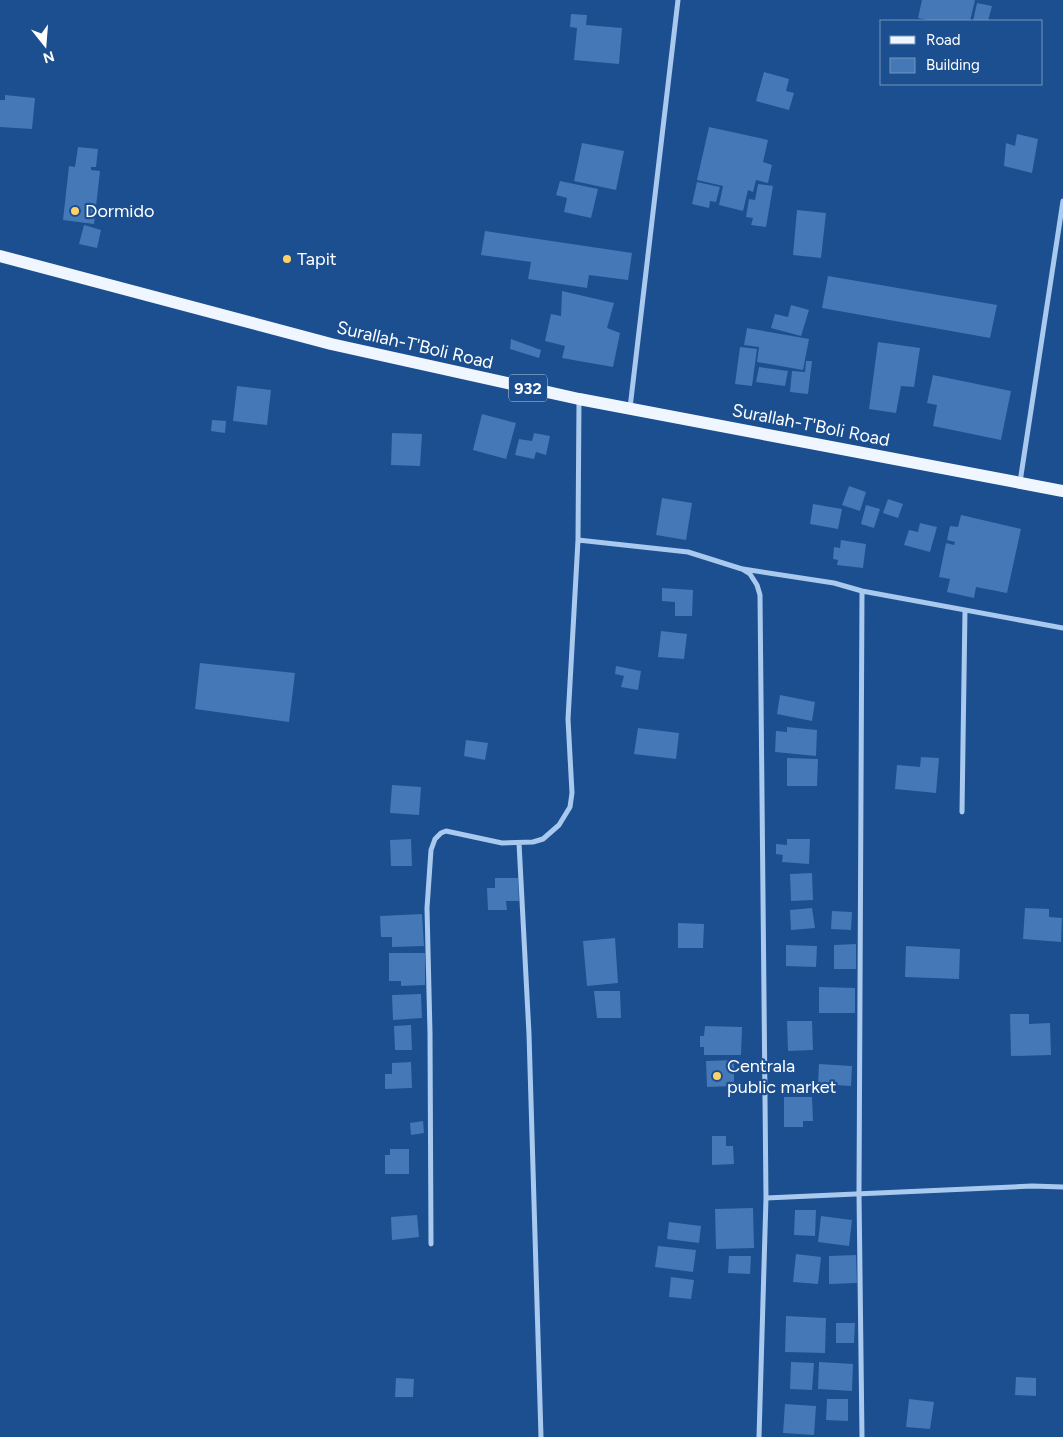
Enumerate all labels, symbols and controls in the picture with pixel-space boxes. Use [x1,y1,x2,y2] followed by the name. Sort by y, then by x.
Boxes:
[20,20,70,70] north arrow
[880,20,1043,85] legend
[926,31,961,49] text: Road
[41,47,56,67] text: N
[926,56,980,74] text: Building
[85,200,154,222] place label: Dormido
[69,205,81,217] marker: Dormido
[297,248,337,270] place label: Tapit
[281,253,293,265] marker: Tapit
[335,316,495,374] street label: Surallah-T'Boli Road
[509,374,547,402] road number: 932
[730,399,892,451] street label: Surallah-T'Boli Road
[727,1055,836,1098] place label: Centrala public market
[711,1070,723,1082] marker: Centrala public market

